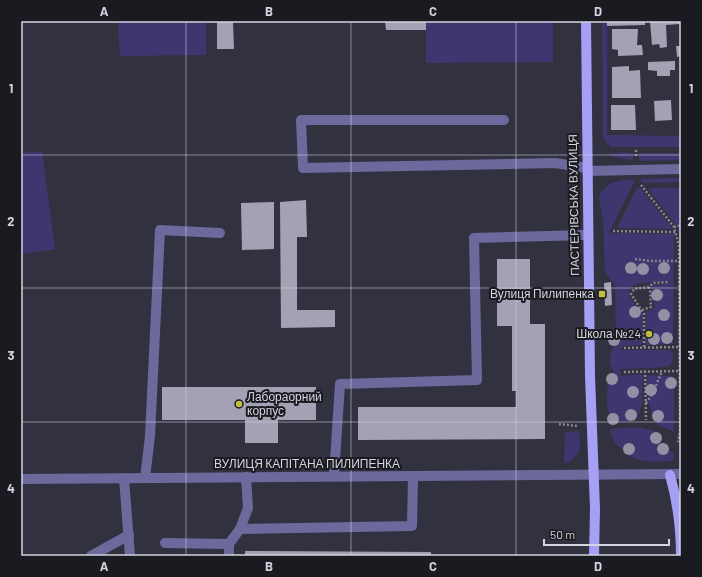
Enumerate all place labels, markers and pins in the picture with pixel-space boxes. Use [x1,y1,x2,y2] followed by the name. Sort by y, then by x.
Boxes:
[490,286,594,301] place label: Вулиця Пилипенка
[597,289,607,299] marker: Вулиця Пилипенка
[576,326,641,340] place label: Школа №24
[644,329,654,339] marker: Школа №24
[247,389,322,418] place label: Лабораорний корпус
[234,399,244,409] marker: Лабораорний корпус

